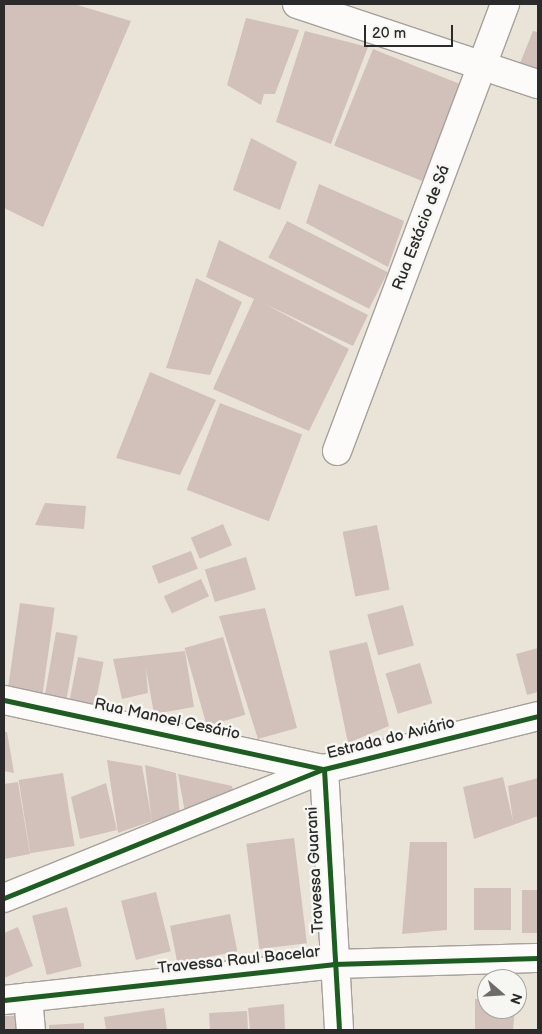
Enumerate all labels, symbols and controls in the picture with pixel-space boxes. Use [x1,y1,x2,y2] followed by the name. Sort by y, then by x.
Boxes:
[367,15,456,47] scale bar
[372,24,406,43] text: 20 m
[389,162,455,294] street label: Rua Estácio de Sá
[92,695,242,745] street label: Rua Manoel Cesário
[325,714,457,764] street label: Estrada do Aviário
[303,806,329,934] street label: Travessa Guarani
[157,943,321,979] street label: Travessa Raul Bacelar
[477,969,527,1019] north arrow
[506,991,525,1006] text: N

